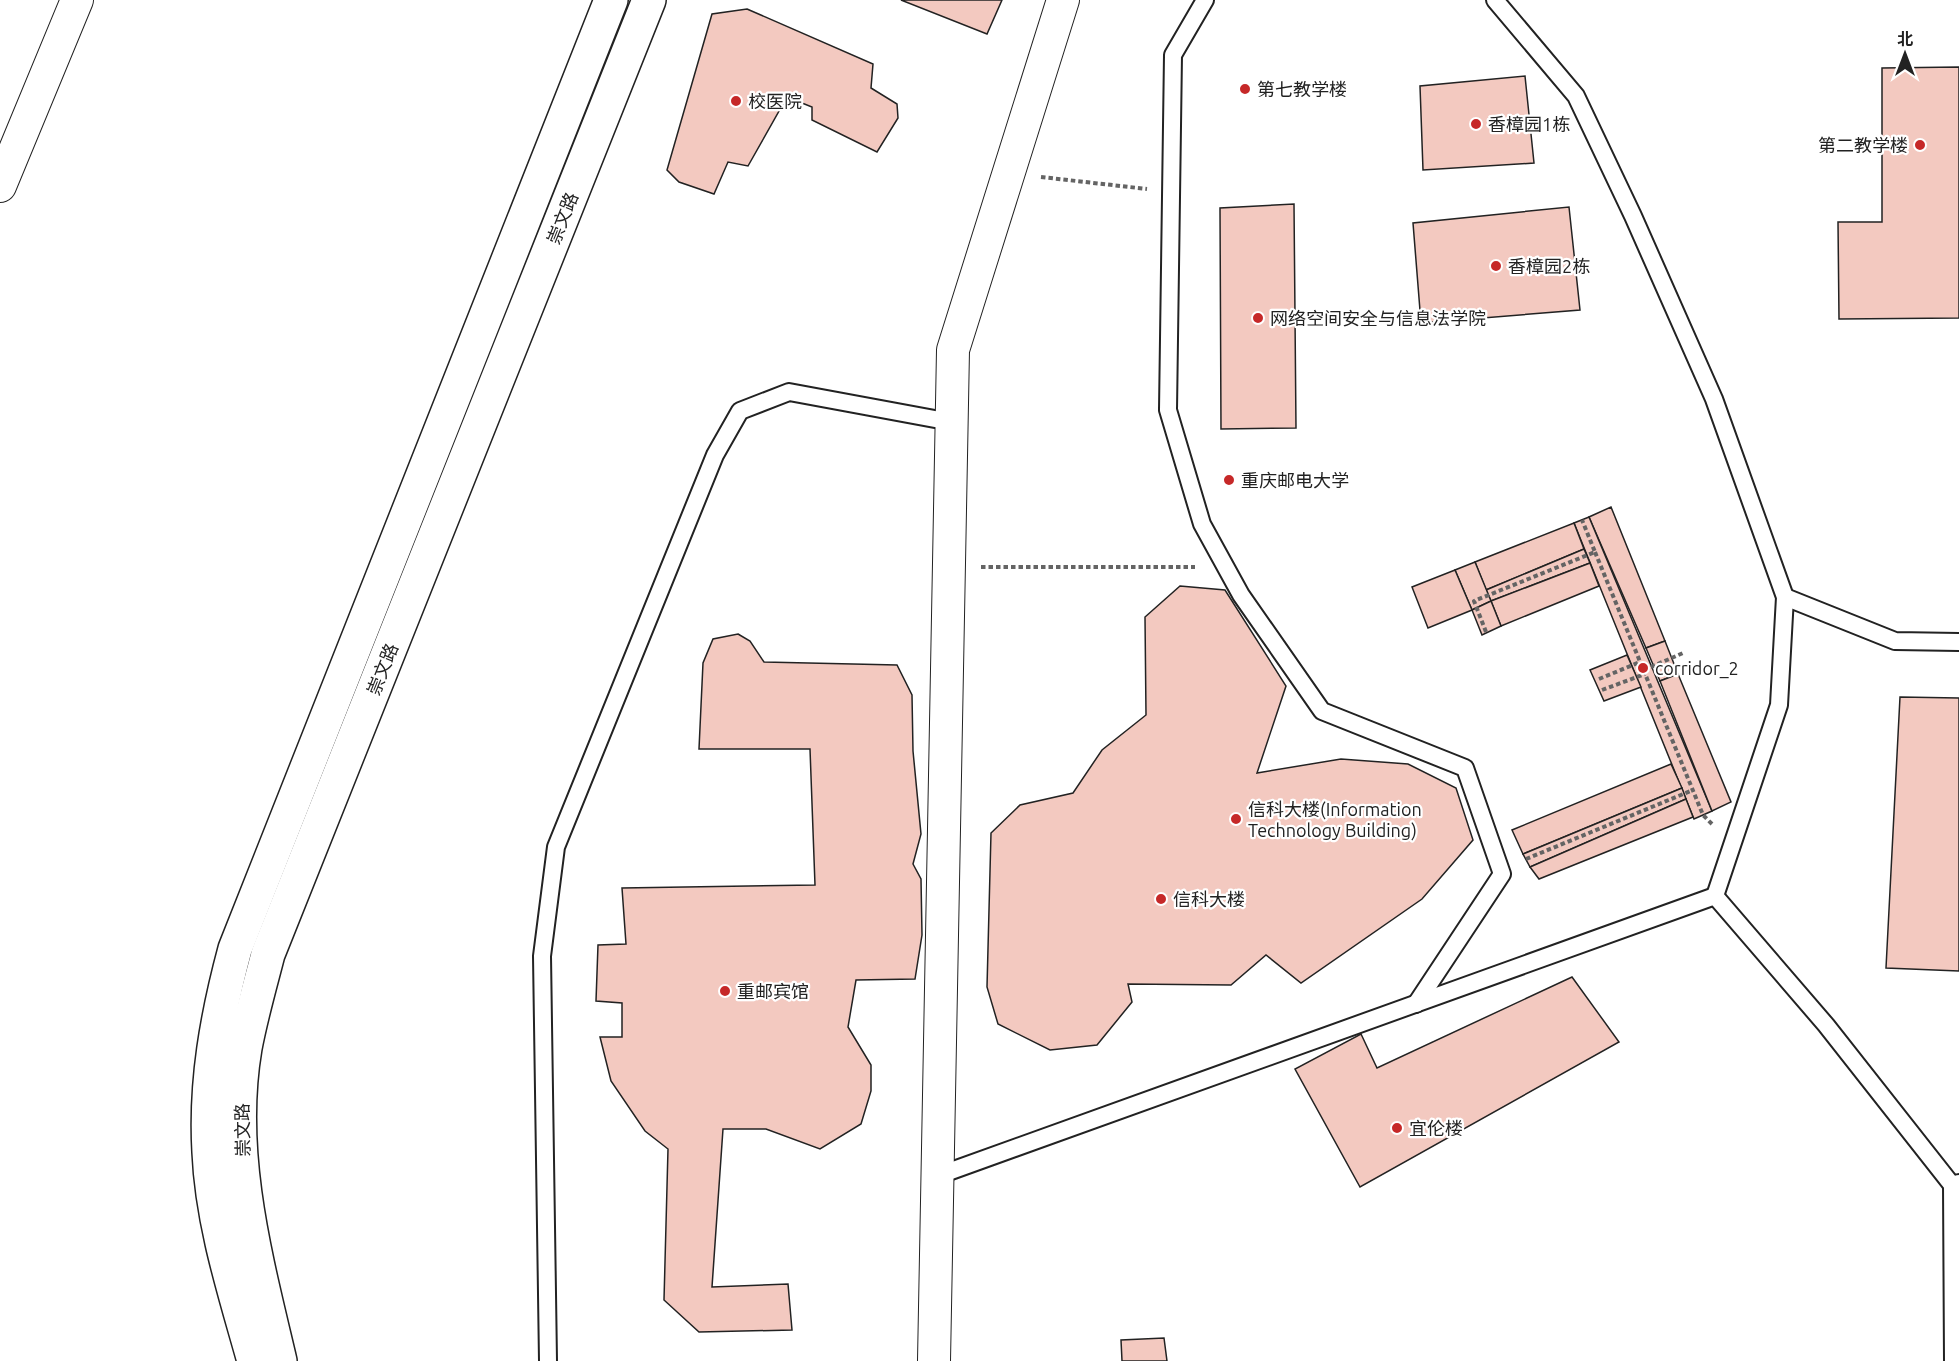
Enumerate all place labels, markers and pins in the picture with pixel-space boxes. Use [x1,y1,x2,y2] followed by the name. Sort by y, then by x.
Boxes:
[1257,79,1347,99] place label: 第七教学楼
[1238,82,1252,96] marker: 第七教学楼
[748,91,802,111] place label: 校医院
[729,94,743,108] marker: 校医院
[1488,114,1570,134] place label: 香樟园1栋
[1469,117,1483,131] marker: 香樟园1栋
[1818,135,1908,155] place label: 第二教学楼
[1913,138,1927,152] marker: 第二教学楼
[1508,256,1590,276] place label: 香樟园2栋
[1489,259,1503,273] marker: 香樟园2栋
[1270,308,1486,328] place label: 网络空间安全与信息法学院
[1251,311,1265,325] marker: 网络空间安全与信息法学院
[1241,470,1349,490] place label: 重庆邮电大学
[1222,473,1236,487] marker: 重庆邮电大学
[1655,658,1739,679] place label: corridor_2
[1636,661,1650,675] marker: corridor_2
[1248,799,1422,841] place label: 信科大楼(Information Technology Building)
[1229,812,1243,826] marker: 信科大楼(Information Technology Building)
[1173,889,1245,909] place label: 信科大楼
[1154,892,1168,906] marker: 信科大楼
[737,981,809,1001] place label: 重邮宾馆
[718,984,732,998] marker: 重邮宾馆
[1409,1118,1463,1138] place label: 宜伦楼
[1390,1121,1404,1135] marker: 宜伦楼

